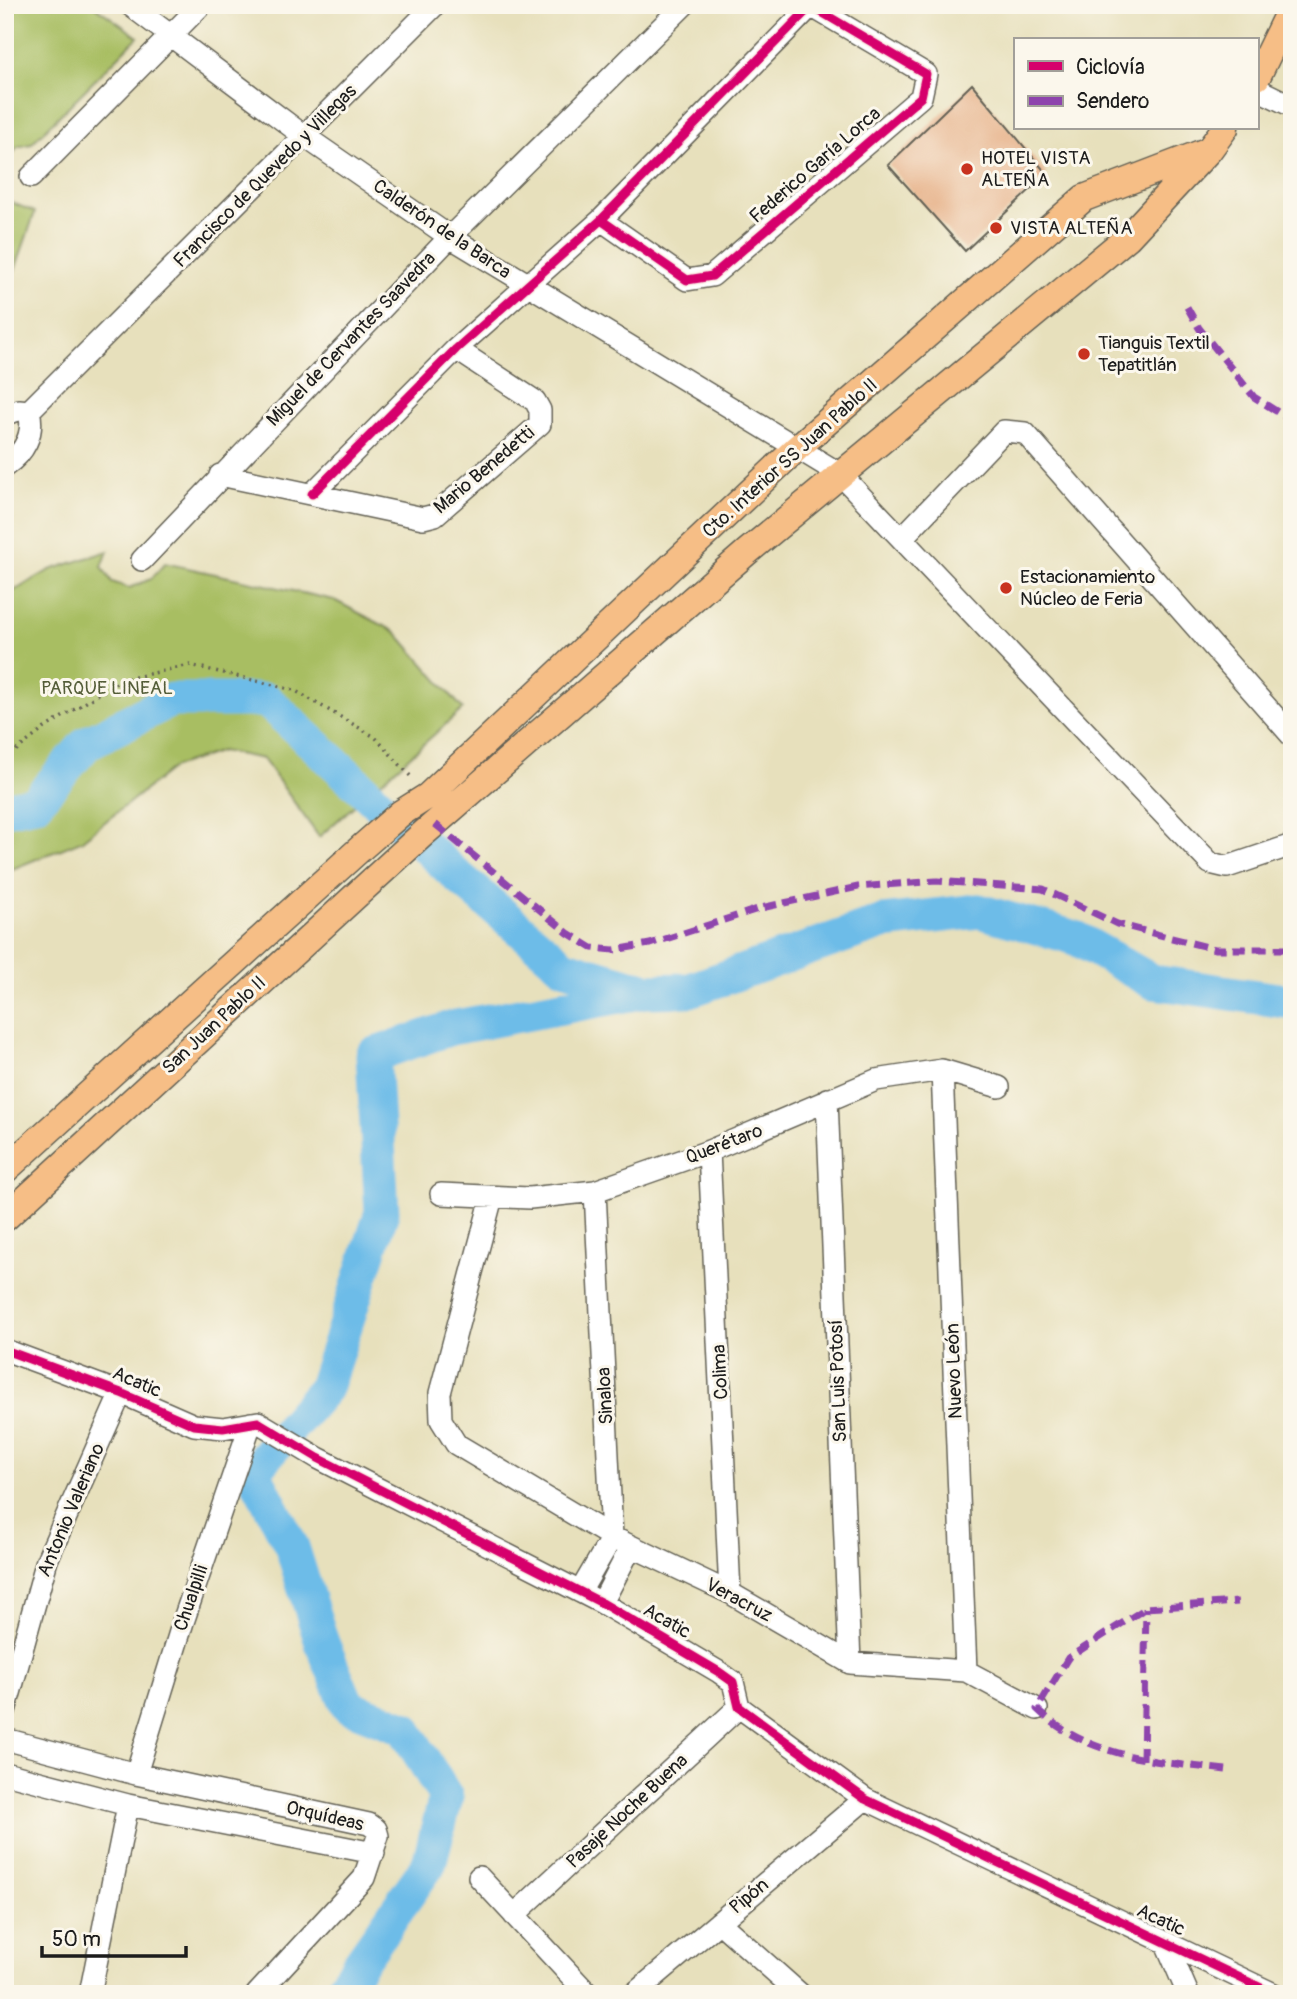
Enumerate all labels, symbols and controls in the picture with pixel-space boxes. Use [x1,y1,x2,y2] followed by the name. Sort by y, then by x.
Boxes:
[1014,38,1258,130] legend
[1076,54,1145,81] text: Ciclovía
[168,79,362,273] street label: Francisco de Quevedo y Villegas
[1076,88,1149,115] text: Sendero
[745,101,886,228] street label: Federico Garía Lorca
[981,146,1090,192] place label: HOTEL VISTA ALTEÑA
[959,161,975,177] marker: HOTEL VISTA ALTEÑA
[368,174,516,284] street label: Calderón de la Barca
[1010,216,1133,240] place label: VISTA ALTEÑA
[988,220,1004,236] marker: VISTA ALTEÑA
[261,247,441,431] street label: Miguel de Cervantes Saavedra
[1098,331,1210,377] place label: Tianguis Textil Tepatitlán
[1076,346,1092,362] marker: Tianguis Textil Tepatitlán
[697,373,883,543] street label: Cto. Interior SS Juan Pablo II
[429,421,539,519] street label: Mario Benedetti
[1020,565,1155,611] place label: Estacionamiento Núcleo de Feria
[998,580,1014,596] marker: Estacionamiento Núcleo de Feria
[41,676,173,700] park label: PARQUE LINEAL
[157,971,271,1079] street label: San Juan Pablo II
[682,1118,766,1170] street label: Querétaro
[824,1319,852,1443] street label: San Luis Potosí
[940,1323,968,1419] street label: Nuevo León
[707,1344,733,1400] street label: Colima
[109,1361,165,1403] street label: Acatic
[592,1367,618,1425] street label: Sinaloa
[32,1440,110,1580] street label: Antonio Valeriano
[169,1562,213,1634] street label: Chualpilli
[701,1572,777,1628] street label: Veracruz
[639,1598,695,1644] street label: Acatic
[561,1748,693,1874] street label: Pasaje Noche Buena
[284,1795,367,1837] street label: Orquídeas
[724,1873,774,1919] street label: Pipón
[1133,1898,1189,1942] street label: Acatic
[42,1915,186,1959] scale bar
[52,1926,101,1953] text: 50 m

